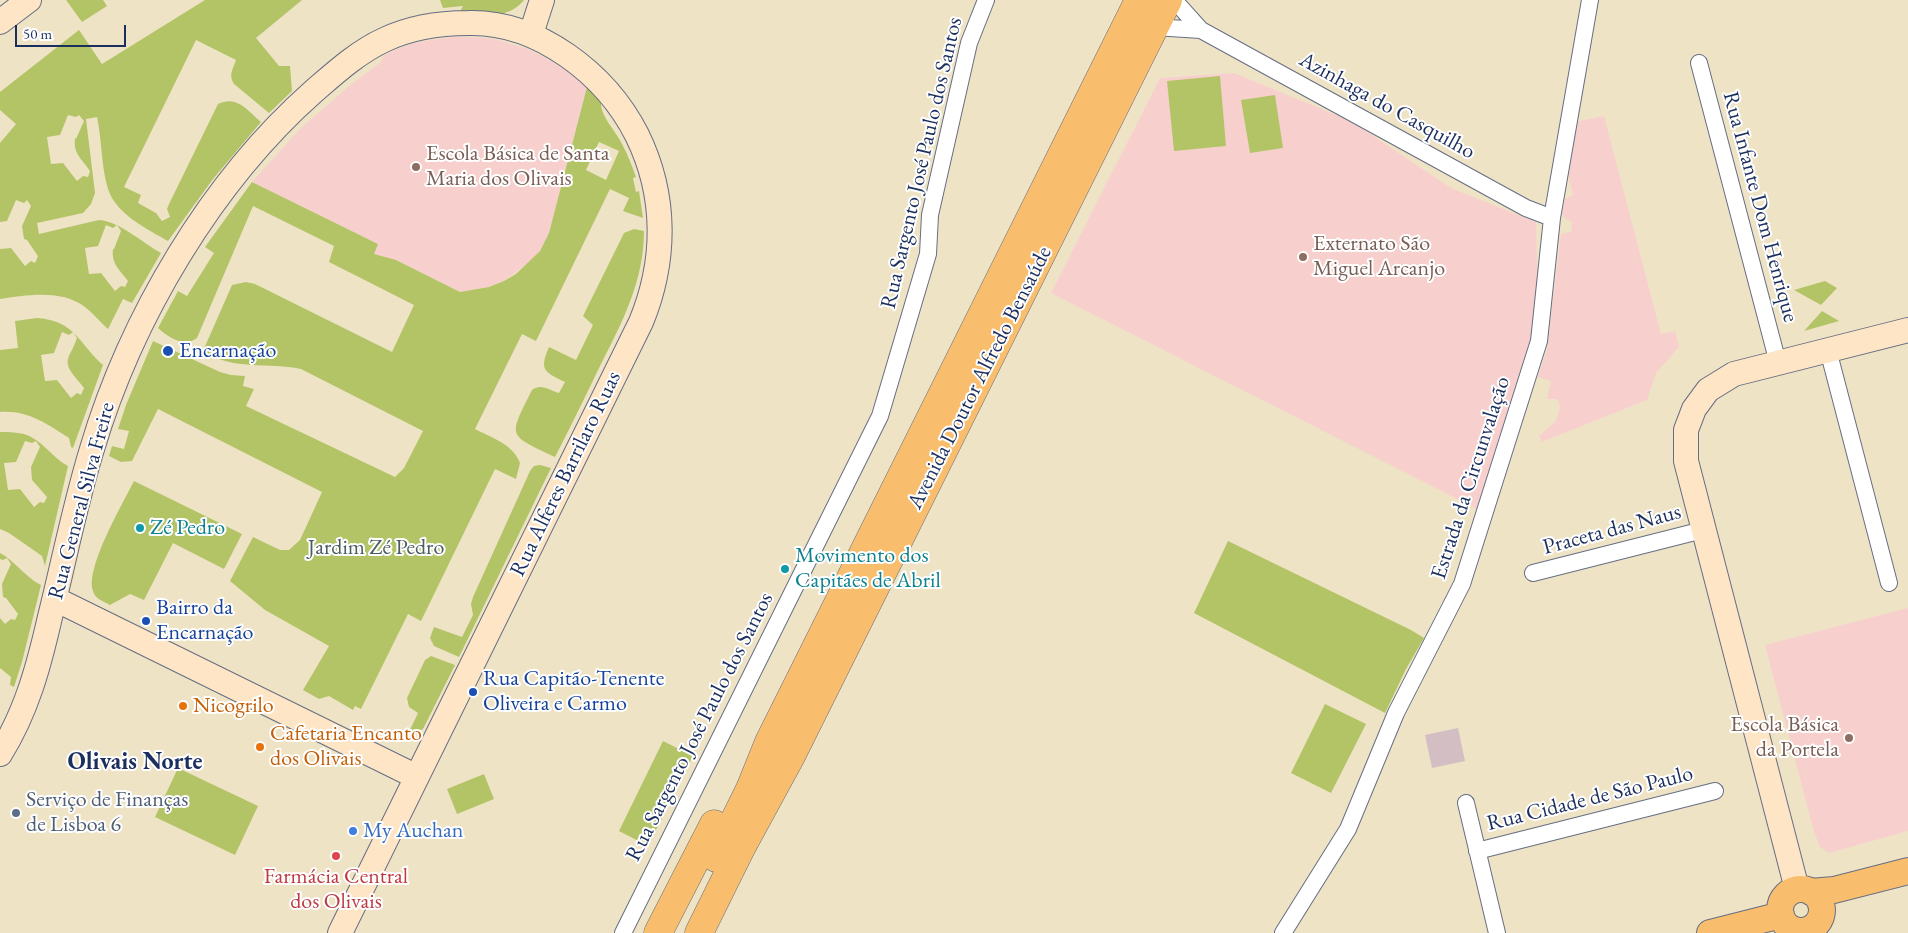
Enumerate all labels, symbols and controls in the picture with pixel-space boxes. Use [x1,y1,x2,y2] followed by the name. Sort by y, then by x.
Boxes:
[18,15,129,47] scale bar
[876,15,968,311] street label: Rua Sargento José Paulo dos Santos
[23,24,52,43] text: 50 m
[1295,47,1479,165] street label: Azinhaga do Casquilho
[1716,89,1804,325] street label: Rua Infante Dom Henrique
[426,141,609,192] place label: Escola Básica de Santa Maria dos Olivais
[410,161,422,173] marker: Escola Básica de Santa Maria dos Olivais
[1313,231,1445,282] place label: Externato São Miguel Arcanjo
[902,242,1058,514] street label: Avenida Doutor Alfredo Bensaúde
[1297,251,1309,263] marker: Externato São Miguel Arcanjo
[179,338,276,364] place label: Encarnação
[161,344,175,358] marker: Encarnação
[505,367,627,581] street label: Rua Alferes Barrilaro Ruas
[1426,373,1516,583] street label: Estrada da Circunvalação
[43,400,121,602] street label: Rua General Silva Freire
[1540,499,1684,561] street label: Praceta das Naus
[150,515,225,541] place label: Zé Pedro
[134,522,146,534] marker: Zé Pedro
[308,535,444,561] park label: Jardim Zé Pedro
[795,543,941,594] place label: Movimento dos Capitães de Abril
[779,563,791,575] marker: Movimento dos Capitães de Abril
[621,588,779,866] street label: Rua Sargento José Paulo dos Santos
[156,595,253,646] place label: Bairro da Encarnação
[140,615,152,627] marker: Bairro da Encarnação
[483,666,664,718] place label: Rua Capitão-Tenente Oliveira e Carmo
[467,686,479,698] marker: Rua Capitão-Tenente Oliveira e Carmo
[193,693,274,719] place label: Nicogrilo
[177,700,189,712] marker: Nicogrilo
[1730,712,1839,764] place label: Escola Básica da Portela
[270,721,422,772] place label: Cafetaria Encanto dos Olivais
[1843,732,1855,744] marker: Escola Básica da Portela
[254,741,266,753] marker: Cafetaria Encanto dos Olivais
[68,748,202,776] district label: Olivais Norte
[1484,761,1696,837] street label: Rua Cidade de São Paulo
[26,787,188,838] place label: Serviço de Finanças de Lisboa 6
[10,807,22,819] marker: Serviço de Finanças de Lisboa 6
[363,818,463,844] place label: My Auchan
[347,825,359,837] marker: My Auchan
[330,850,342,862] marker: Farmácia Central dos Olivais
[264,864,408,916] place label: Farmácia Central dos Olivais

